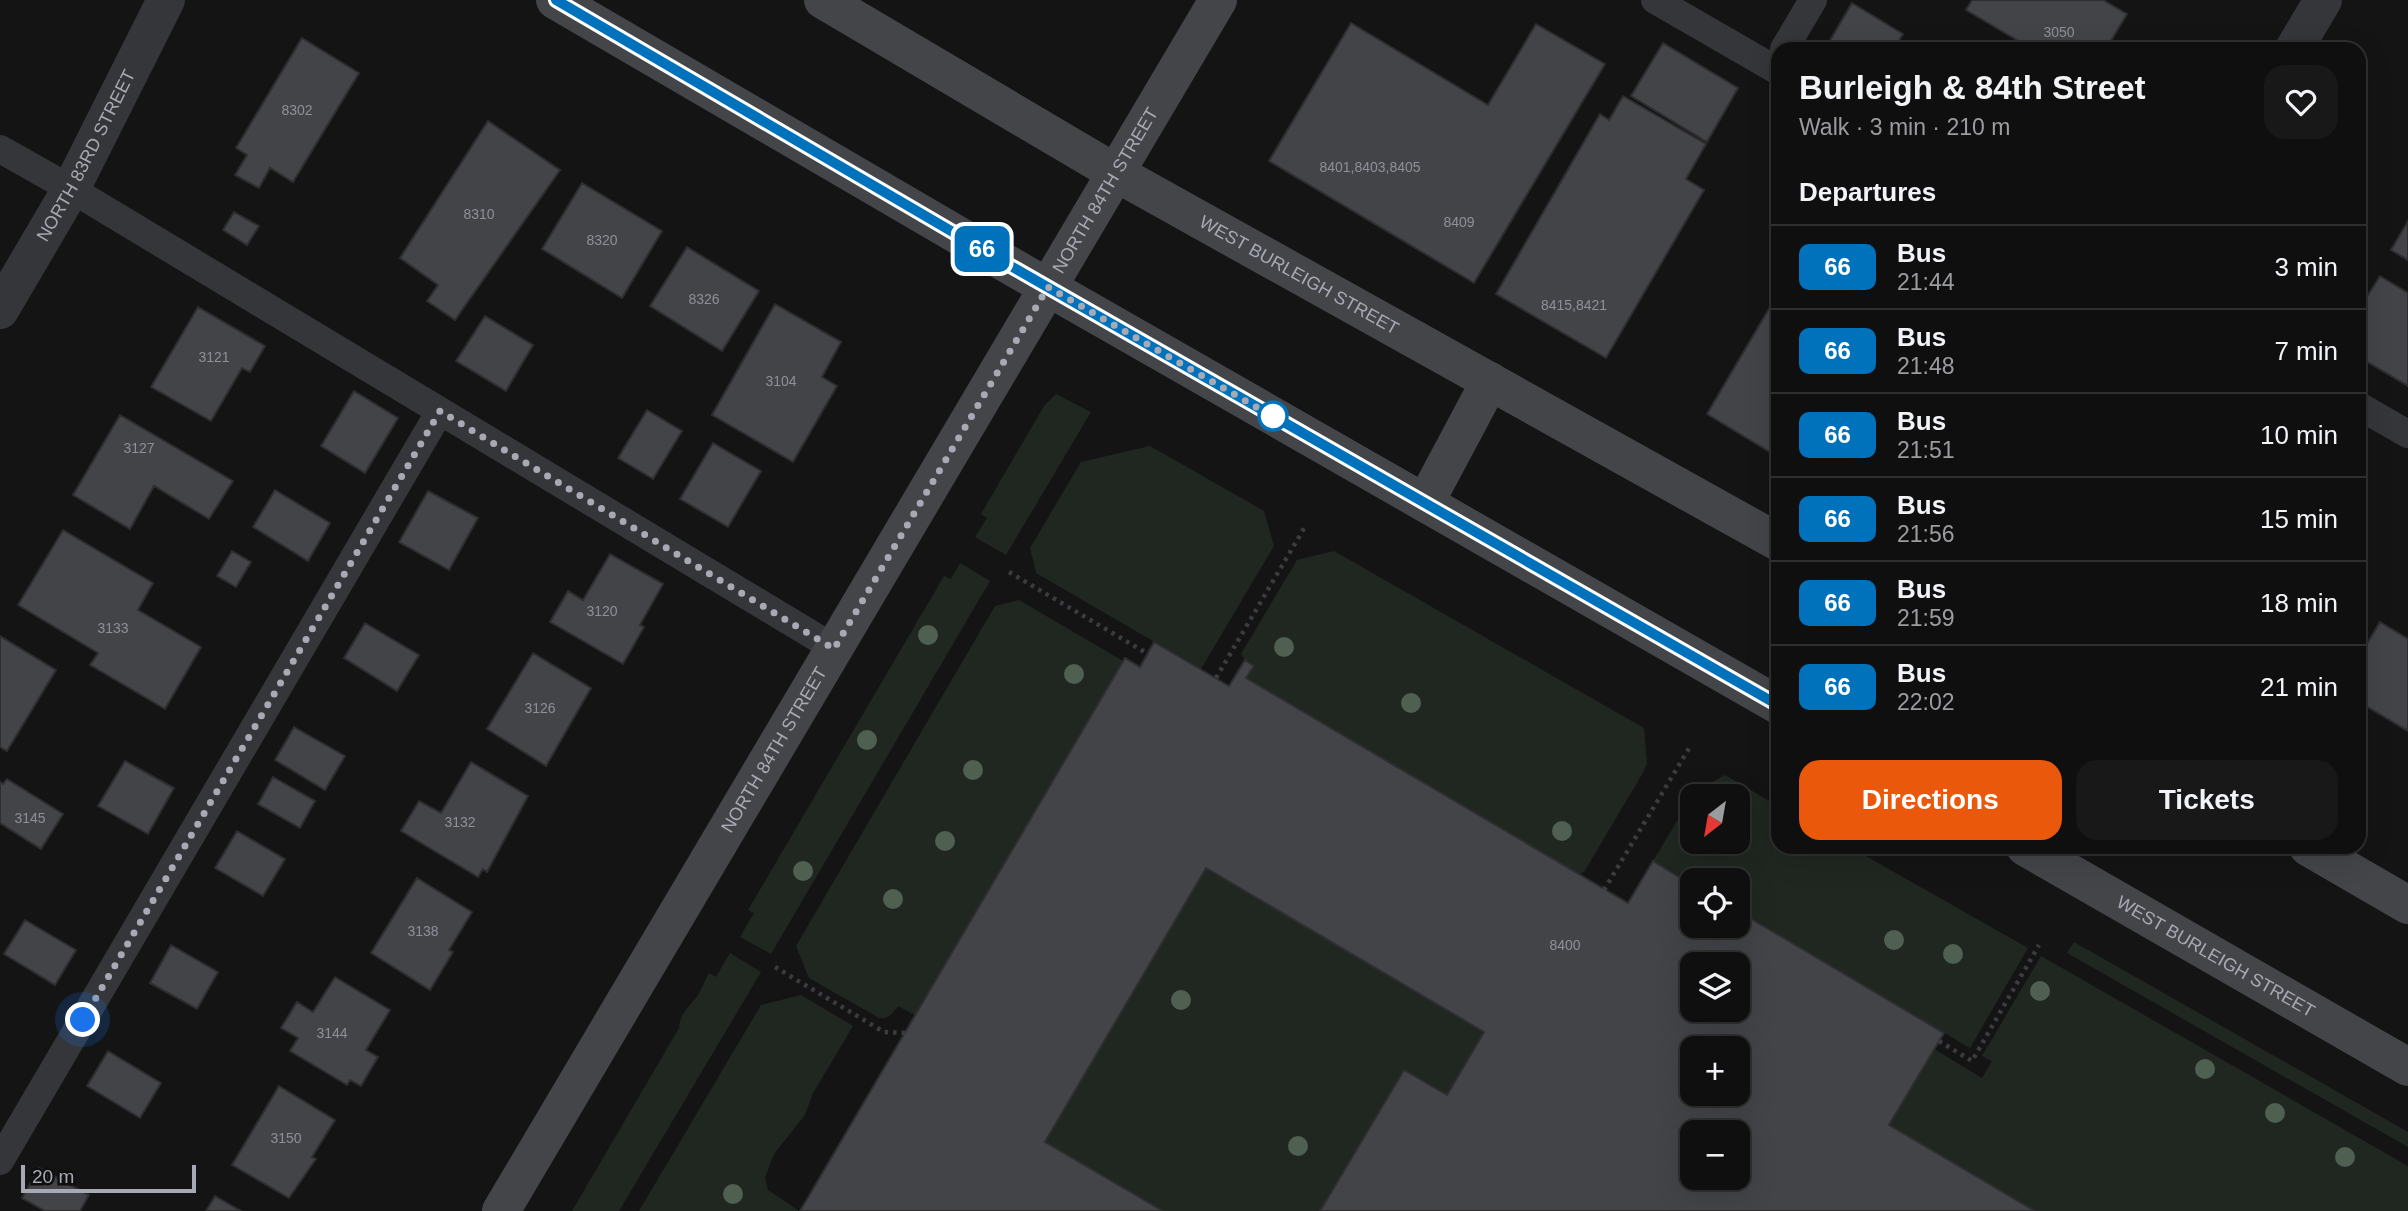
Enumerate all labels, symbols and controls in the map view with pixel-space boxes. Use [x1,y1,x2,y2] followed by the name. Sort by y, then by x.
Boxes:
[2043,24,2075,40] house number: 3050
[2264,65,2338,139] button: heart
[33,66,139,245] street label: NORTH 83RD STREET
[1799,69,2146,106] text: Burleigh & 84th Street
[281,102,313,118] house number: 8302
[1049,104,1162,277] street label: NORTH 84TH STREET
[1799,114,2010,140] text: Walk · 3 min · 210 m
[1319,159,1421,175] house number: 8401,8403,8405
[1799,177,1936,207] text: Departures
[463,206,495,222] house number: 8310
[1196,212,1402,339] street label: WEST BURLEIGH STREET
[1443,214,1475,230] house number: 8409
[950,226,1014,272] line badge: 66
[586,232,618,248] house number: 8320
[969,235,995,262] text: 66
[1897,238,1946,268] text: Bus
[2274,252,2338,282] text: 3 min
[1824,253,1851,280] text: 66
[1897,269,1955,295] text: 21:44
[688,291,720,307] house number: 8326
[1541,297,1607,313] house number: 8415,8421
[1897,322,1946,352] text: Bus
[2274,336,2338,366] text: 7 min
[1824,337,1851,364] text: 66
[198,349,230,365] house number: 3121
[1897,353,1955,379] text: 21:48
[765,373,797,389] house number: 3104
[1258,401,1288,431] unlabelled marker
[1897,406,1946,436] text: Bus
[2260,420,2338,450] text: 10 min
[1824,421,1851,448] text: 66
[1897,437,1955,463] text: 21:51
[123,440,155,456] house number: 3127
[1897,490,1946,520] text: Bus
[2260,504,2338,534] text: 15 min
[1824,505,1851,532] text: 66
[1897,521,1955,547] text: 21:56
[1897,574,1946,604] text: Bus
[2260,588,2338,618] text: 18 min
[1824,589,1851,616] text: 66
[586,603,618,619] house number: 3120
[1897,605,1955,631] text: 21:59
[97,620,129,636] house number: 3133
[1897,658,1946,688] text: Bus
[717,663,831,836] street label: NORTH 84TH STREET
[2260,672,2338,702] text: 21 min
[1824,673,1851,700] text: 66
[1897,689,1955,715] text: 22:02
[524,700,556,716] house number: 3126
[1799,760,2062,840] button: Directions
[2076,760,2338,840] button: Tickets
[1680,784,1750,854] north arrow
[1680,784,1750,1190] map controls
[14,810,46,826] house number: 3145
[444,814,476,830] house number: 3132
[1680,868,1750,938] button: locate
[2113,892,2318,1021] street label: WEST BURLEIGH STREET
[407,923,439,939] house number: 3138
[1549,937,1581,953] house number: 8400
[1680,952,1750,1022] button: layers
[65,1002,100,1037] your location
[316,1025,348,1041] house number: 3144
[1680,1036,1750,1106] button: +
[1680,1120,1750,1190] button: −
[270,1130,302,1146] house number: 3150
[21,1162,196,1194] scale bar
[32,1166,74,1187] text: 20 m

